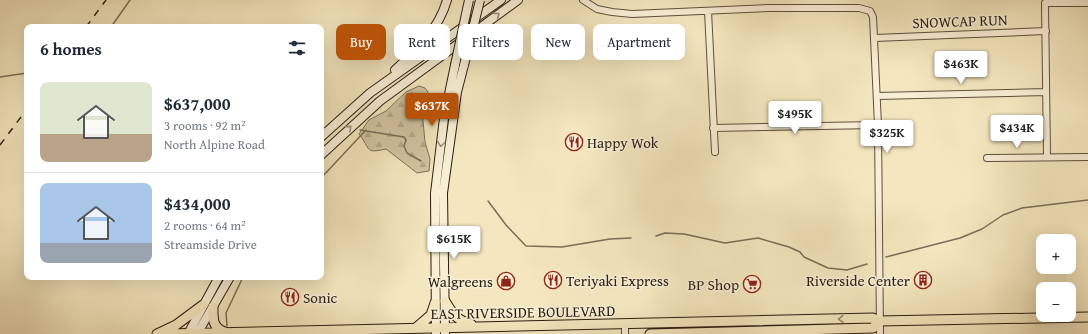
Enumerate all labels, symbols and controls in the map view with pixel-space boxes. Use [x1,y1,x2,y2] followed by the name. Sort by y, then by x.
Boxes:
[912,9,1008,33] street label: SNOWCAP RUN
[492,13,499,20] one-way arrow
[336,24,386,60] chip: Buy
[394,24,450,60] chip: Rent
[458,24,523,60] chip: Filters
[531,24,585,60] chip: New
[593,24,685,60] chip: Apartment
[40,36,102,61] text: 6 homes
[286,37,308,59] icon: filters
[933,51,989,85] pin: $463K
[943,54,979,73] text: $463K
[164,91,230,116] text: $637,000
[404,93,460,127] pin: $637K
[414,96,450,115] text: $637K
[72,98,120,146] icon: home
[767,101,823,135] pin: $495K
[777,104,813,123] text: $495K
[989,115,1045,149] pin: $434K
[164,116,246,135] text: 3 rooms · 92 m²
[999,118,1035,137] text: $434K
[859,120,915,154] pin: $325K
[869,123,905,142] text: $325K
[344,126,352,133] one-way arrow
[564,132,584,152] restaurant icon: Happy Wok
[587,132,659,153] place label: Happy Wok
[164,135,265,154] text: North Alpine Road
[436,141,445,147] one-way arrow
[164,191,230,216] text: $434,000
[72,199,120,247] icon: home
[164,216,246,235] text: 2 rooms · 64 m²
[426,226,482,260] pin: $615K
[436,229,472,248] text: $615K
[1036,234,1076,322] map controls
[1036,234,1076,274] button: +
[164,235,257,254] text: Streamside Drive
[543,270,563,290] restaurant icon: Teriyaki Express
[566,270,669,291] place label: Teriyaki Express
[806,270,910,291] place label: Riverside Center
[913,270,933,290] building icon: Riverside Center
[428,271,493,292] place label: Walgreens
[496,271,516,291] shop icon: Walgreens
[688,274,739,295] place label: BP Shop
[742,274,762,294] supermarket icon: BP Shop
[1036,282,1076,322] button: −
[280,287,300,307] restaurant icon: Sonic
[303,287,338,308] place label: Sonic
[431,300,615,324] street label: EAST RIVERSIDE BOULEVARD
[838,315,844,323] one-way arrow

